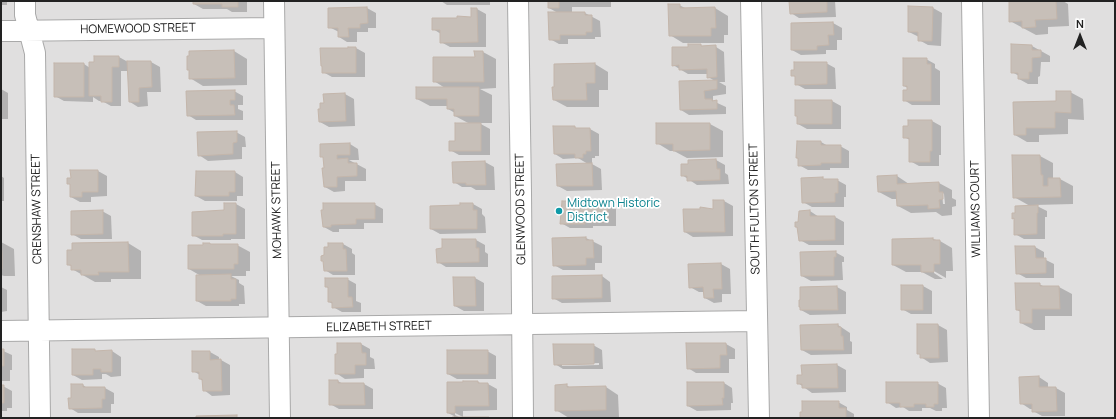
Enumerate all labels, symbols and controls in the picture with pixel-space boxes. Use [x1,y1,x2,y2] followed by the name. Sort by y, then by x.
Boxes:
[1060,16,1100,56] north arrow
[1076,16,1084,31] text: N
[80,21,196,37] street label: HOMEWOOD STREET
[747,143,763,275] street label: SOUTH FULTON STREET
[513,153,529,265] street label: GLENWOOD STREET
[29,154,45,264] street label: CRENSHAW STREET
[968,160,984,258] street label: WILLIAMS COURT
[269,161,285,259] street label: MOHAWK STREET
[567,197,660,225] place label: Midtown Historic District
[554,206,564,216] marker: Midtown Historic District
[326,319,432,335] street label: ELIZABETH STREET

